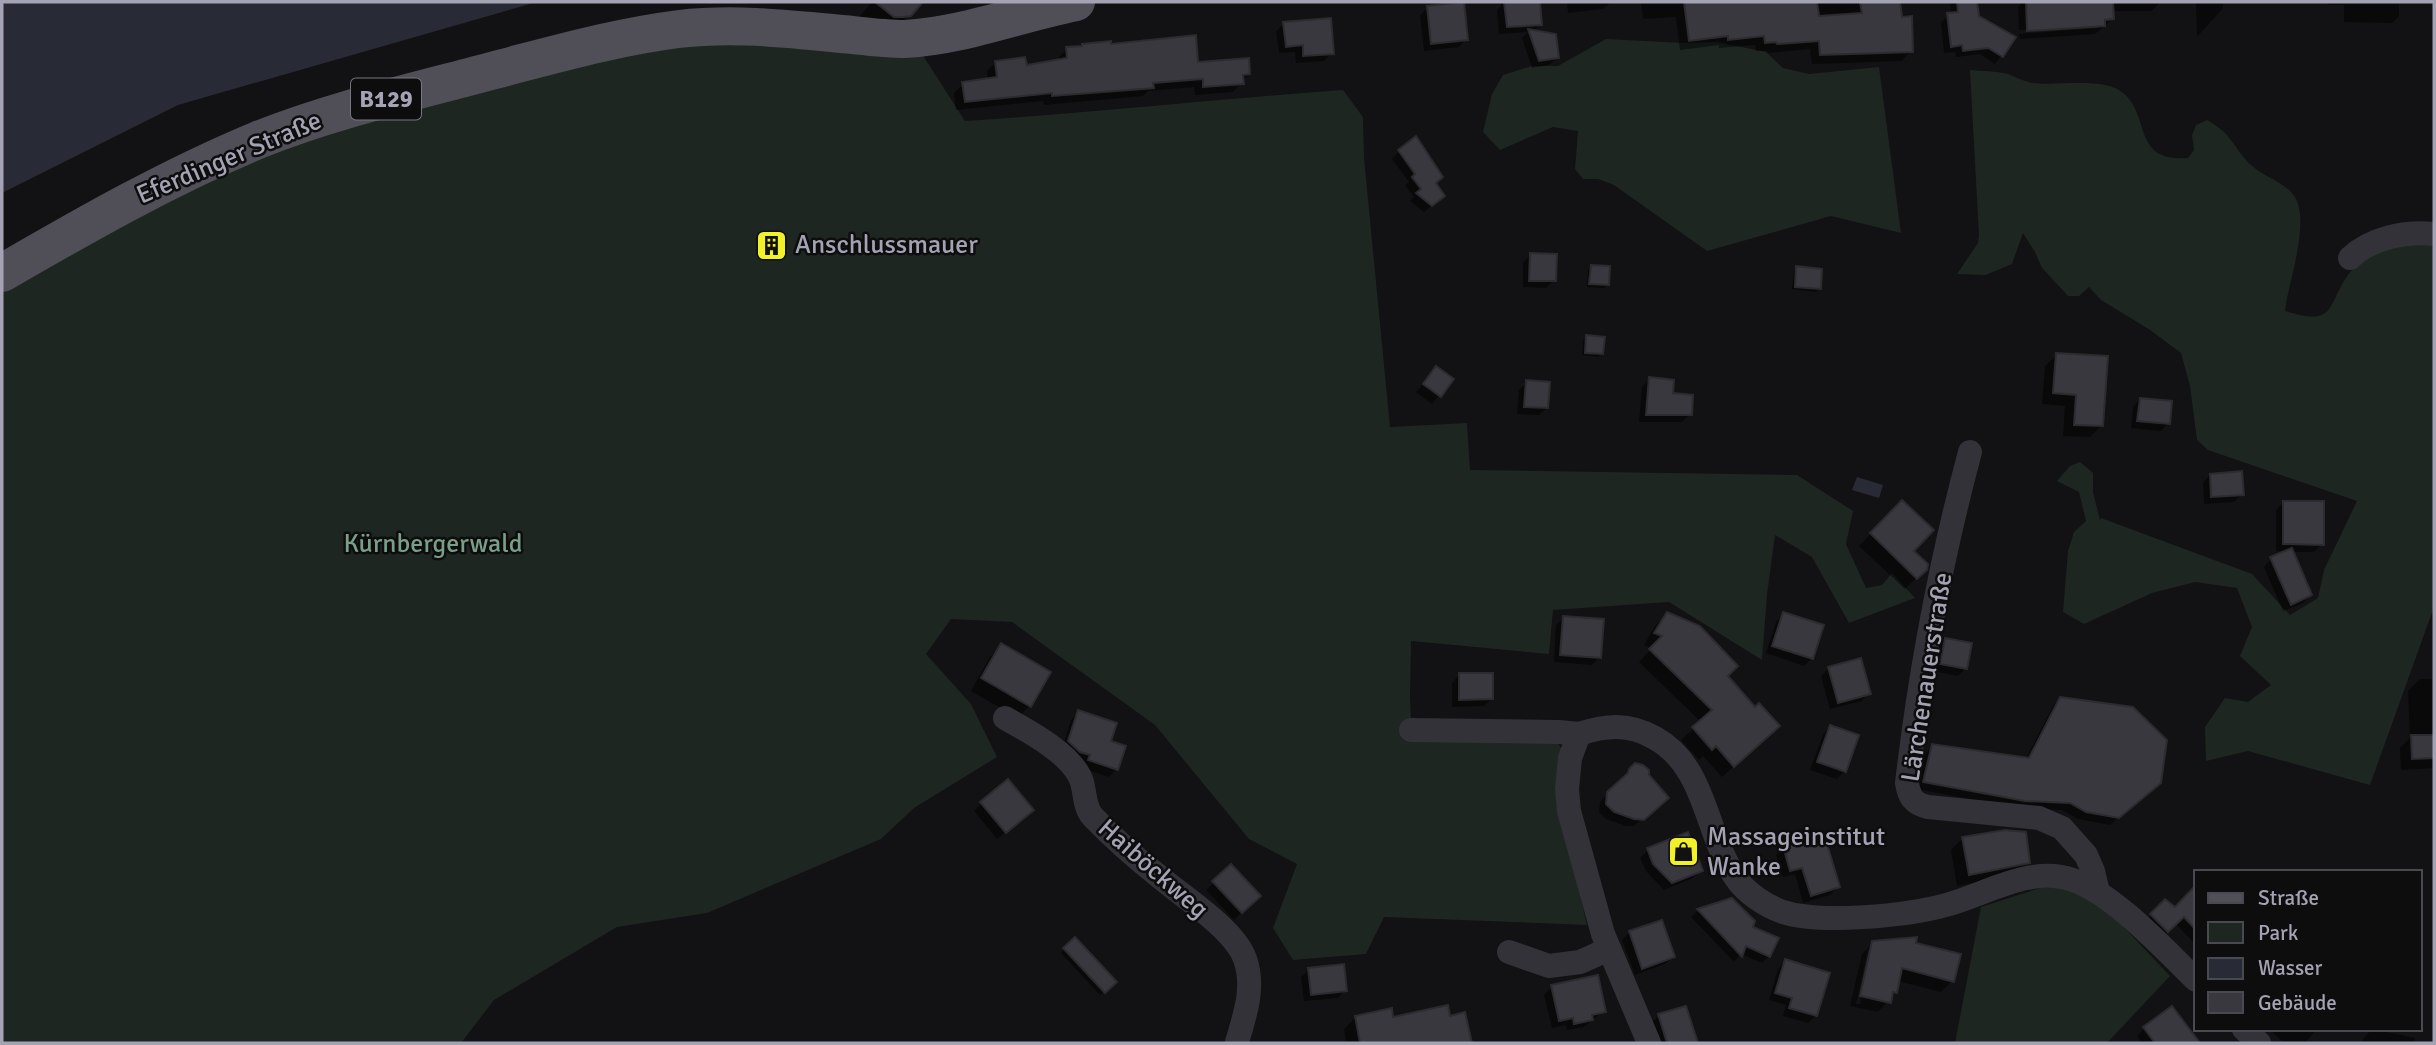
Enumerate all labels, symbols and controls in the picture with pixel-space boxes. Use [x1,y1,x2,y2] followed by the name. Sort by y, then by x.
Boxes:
[351,78,421,119] road number: B129
[132,105,326,211] street label: Eferdinger Straße
[755,228,789,262] building icon: Anschlussmauer
[795,229,978,261] place label: Anschlussmauer
[344,528,522,560] park label: Kürnbergerwald
[1895,570,1959,784] street label: Lärchenauerstraße
[1091,812,1215,926] street label: Haiböckweg
[1707,821,1885,883] place label: Massageinstitut Wanke
[1667,835,1701,869] shop icon: Massageinstitut Wanke
[2194,870,2422,1031] legend
[2258,885,2319,911] text: Straße
[2258,920,2299,946] text: Park
[2258,955,2323,981] text: Wasser
[2258,990,2337,1016] text: Gebäude

